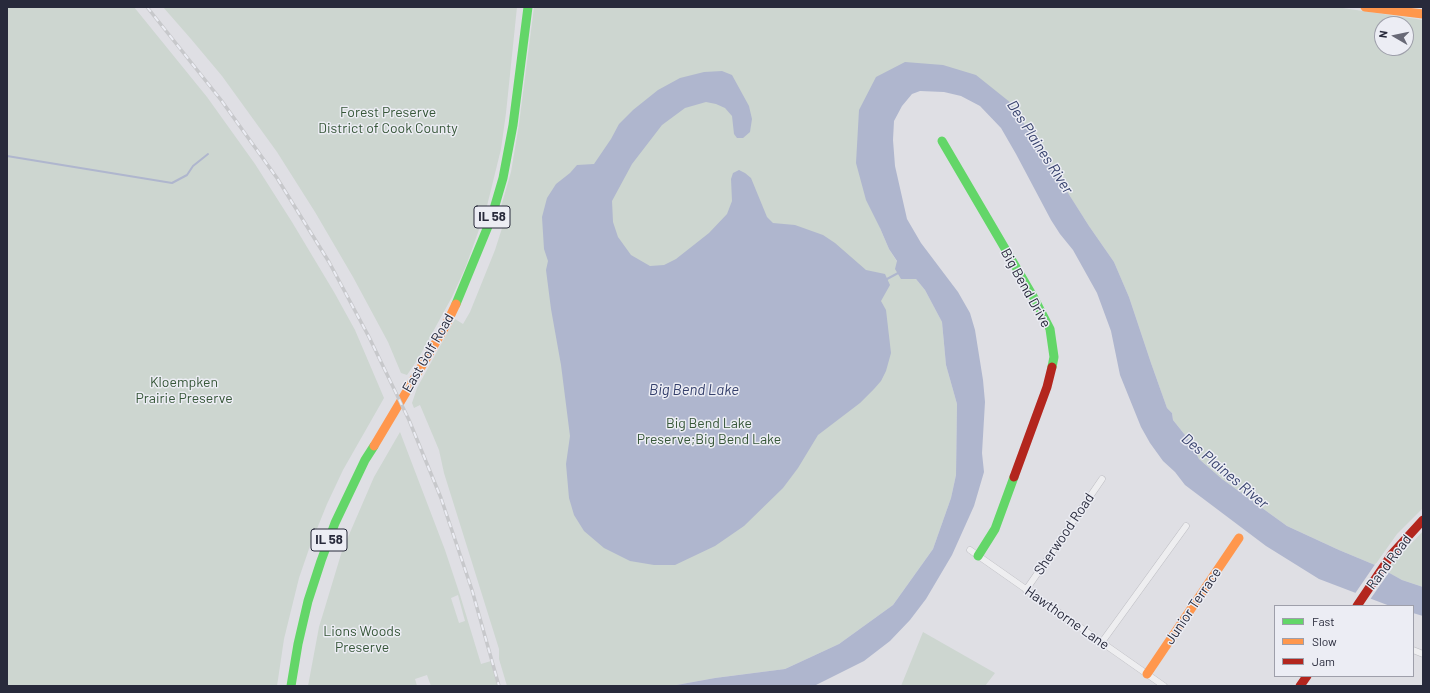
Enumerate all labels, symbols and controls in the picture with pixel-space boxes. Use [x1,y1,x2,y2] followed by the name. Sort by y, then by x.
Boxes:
[1374,16,1414,56] north arrow
[1376,30,1390,39] text: N
[1003,97,1077,197] water label: Des Plaines River
[318,104,458,136] park label: Forest Preserve District of Cook County
[474,206,510,228] road number: IL 58
[997,245,1055,331] street label: Big Bend Drive
[399,311,457,395] street label: East Golf Road
[135,374,233,406] park label: Kloempken Prairie Preserve
[649,381,739,399] water label: Big Bend Lake
[637,415,781,448] park label: Big Bend Lake Preserve;Big Bend Lake
[1178,429,1272,513] water label: Des Plaines River
[1030,490,1098,578] street label: Sherwood Road
[311,529,347,551] road number: IL 58
[1363,531,1415,593] street label: Rand Road
[1161,565,1225,647] street label: Junior Terrace
[1022,583,1112,653] street label: Hawthorne Lane
[1274,605,1414,677] legend
[1312,614,1335,628] text: Fast
[323,623,401,656] park label: Lions Woods Preserve
[1312,634,1337,648] text: Slow
[1312,654,1335,668] text: Jam

